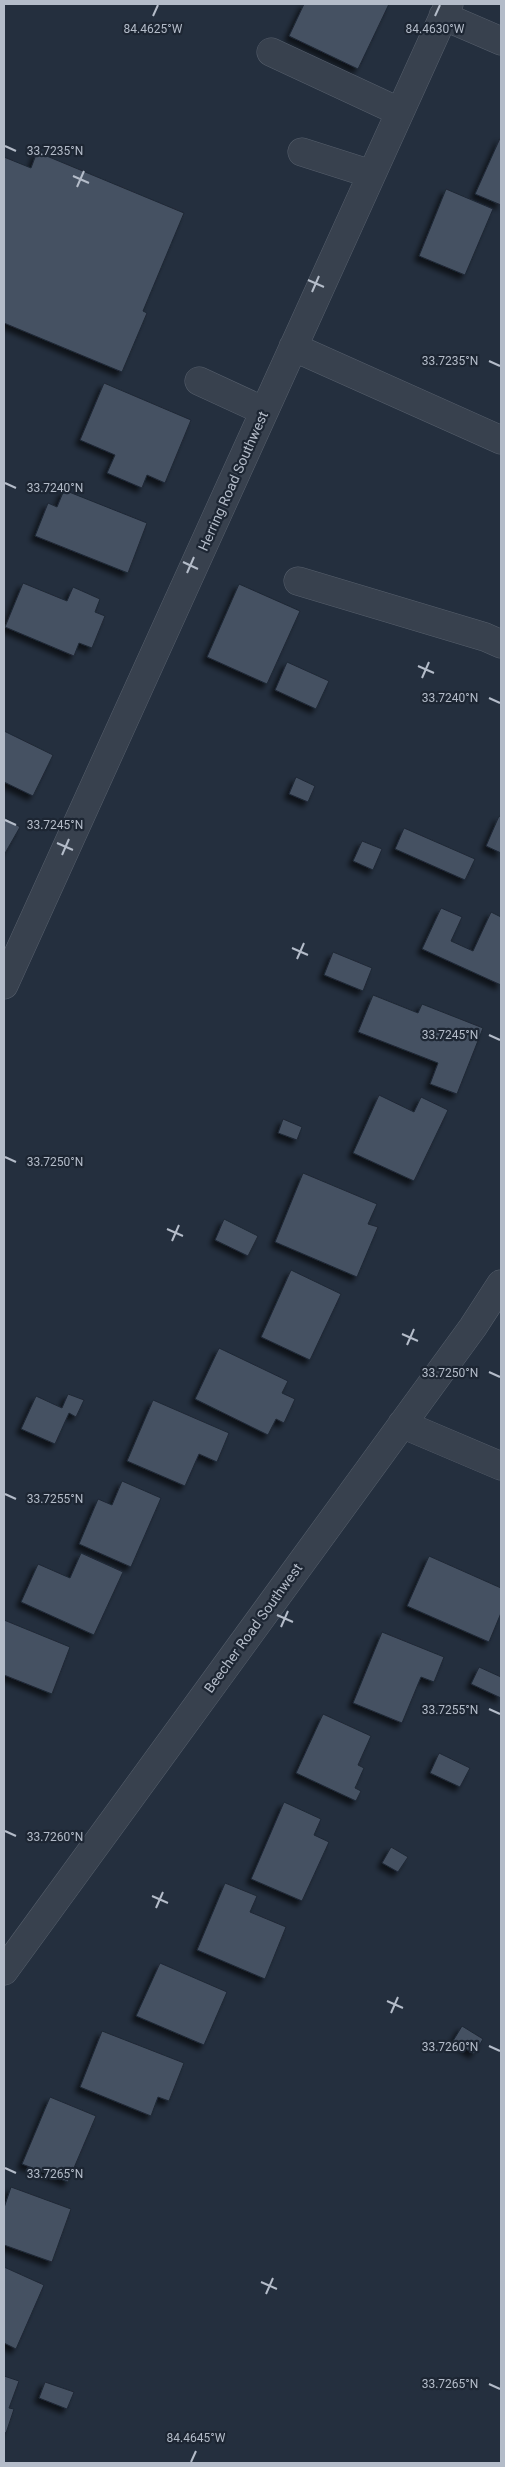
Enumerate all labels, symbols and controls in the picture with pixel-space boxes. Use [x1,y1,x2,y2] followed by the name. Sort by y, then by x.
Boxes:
[124,22,183,36] text: 84.4625°W
[406,22,465,36] text: 84.4630°W
[27,144,83,158] text: 33.7235°N
[422,354,478,368] text: 33.7235°N
[195,408,271,553] street label: Herring Road Southwest
[27,481,83,495] text: 33.7240°N
[422,691,478,705] text: 33.7240°N
[27,818,83,832] text: 33.7245°N
[422,1028,478,1042] text: 33.7245°N
[27,1155,83,1169] text: 33.7250°N
[422,1366,478,1380] text: 33.7250°N
[27,1492,83,1506] text: 33.7255°N
[201,1560,306,1696] street label: Beecher Road Southwest
[422,1703,478,1717] text: 33.7255°N
[27,1830,83,1844] text: 33.7260°N
[422,2040,478,2054] text: 33.7260°N
[27,2167,83,2181] text: 33.7265°N
[422,2377,478,2391] text: 33.7265°N
[167,2431,226,2445] text: 84.4645°W

